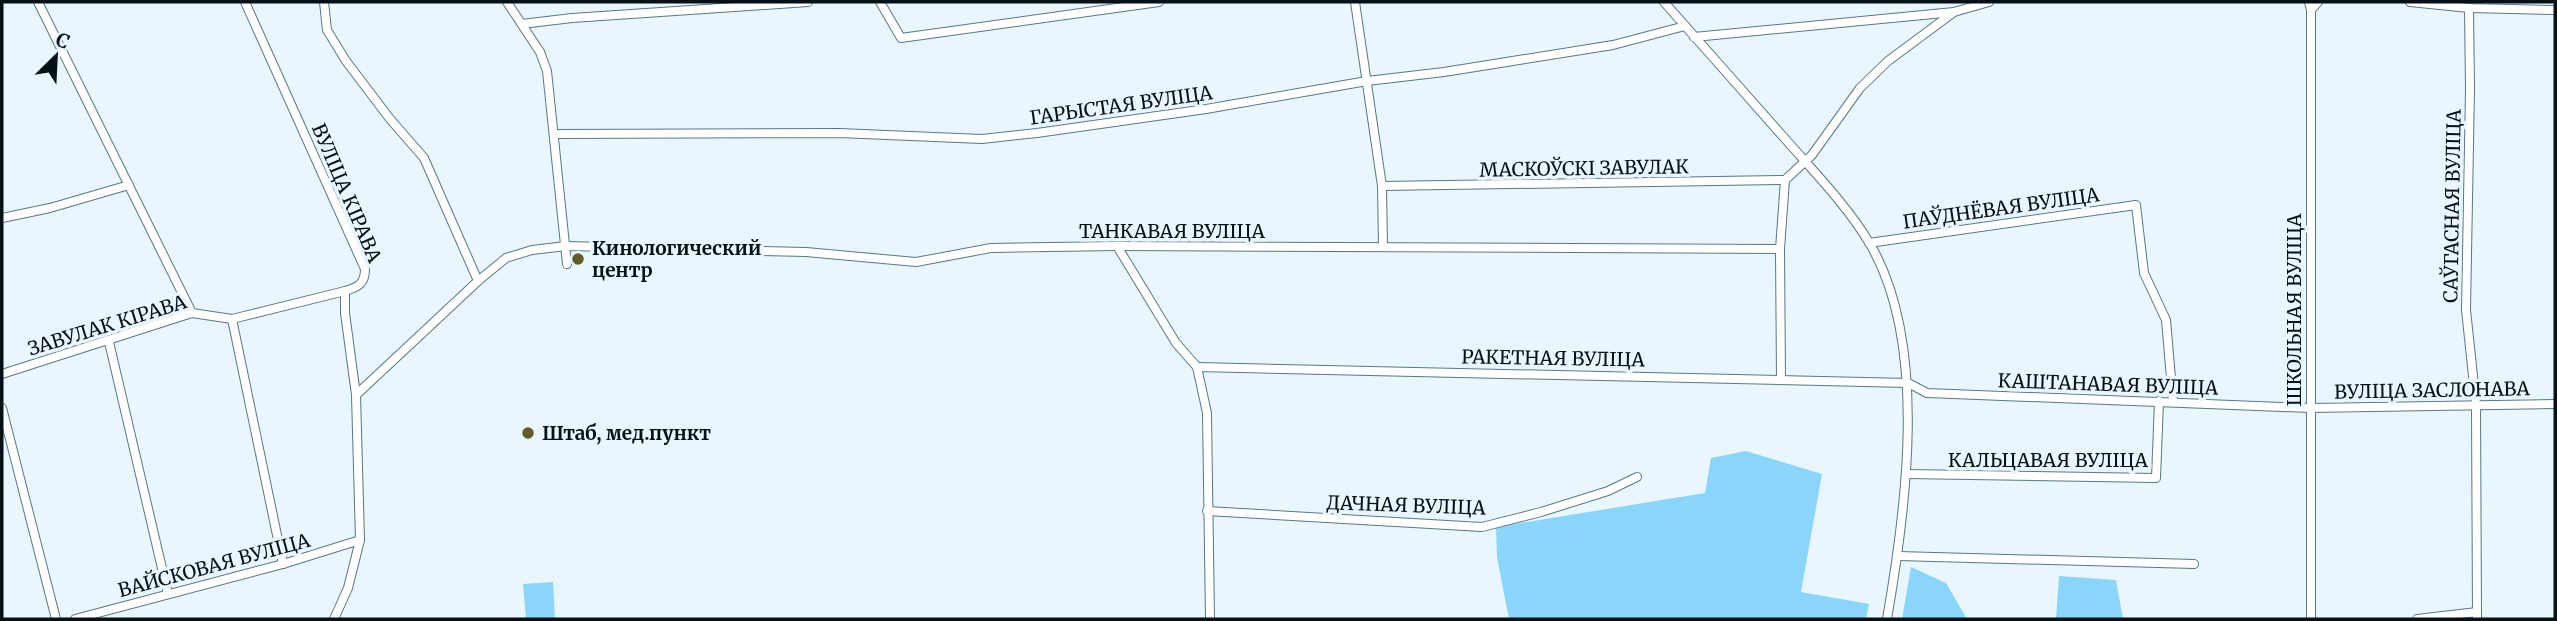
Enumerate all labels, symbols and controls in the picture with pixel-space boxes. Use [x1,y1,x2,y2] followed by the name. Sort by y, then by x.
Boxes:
[21,21,91,91] north arrow
[52,27,74,54] text: С
[1028,80,1215,130] street label: ГАРЫСТАЯ ВУЛІЦА
[2438,108,2466,303] street label: САЎГАСНАЯ ВУЛІЦА
[307,120,387,267] street label: ВУЛІЦА КІРАВА
[1479,154,1689,182] street label: МАСКОЎСКІ ЗАВУЛАК
[1901,182,2101,234] street label: ПАЎДНЁВАЯ ВУЛІЦА
[2282,213,2306,407] street label: ШКОЛЬНАЯ ВУЛІЦА
[1079,219,1266,243] street label: ТАНКАВАЯ ВУЛІЦА
[592,236,761,282] place label: Кинологический центр
[570,251,586,267] marker: Кинологический центр
[25,289,190,361] street label: ЗАВУЛАК КІРАВА
[1461,344,1645,372] street label: РАКЕТНАЯ ВУЛІЦА
[1997,368,2219,400] street label: КАШТАНАВАЯ ВУЛІЦА
[2334,376,2531,404] street label: ВУЛІЦА ЗАСЛОНАВА
[542,421,711,445] place label: Штаб, мeд.пункт
[520,425,536,441] marker: Штаб, мeд.пункт
[1948,448,2149,472] street label: КАЛЬЦАВАЯ ВУЛІЦА
[1326,490,1487,520] street label: ДАЧНАЯ ВУЛІЦА
[115,528,313,602] street label: ВАЙСКОВАЯ ВУЛІЦА

